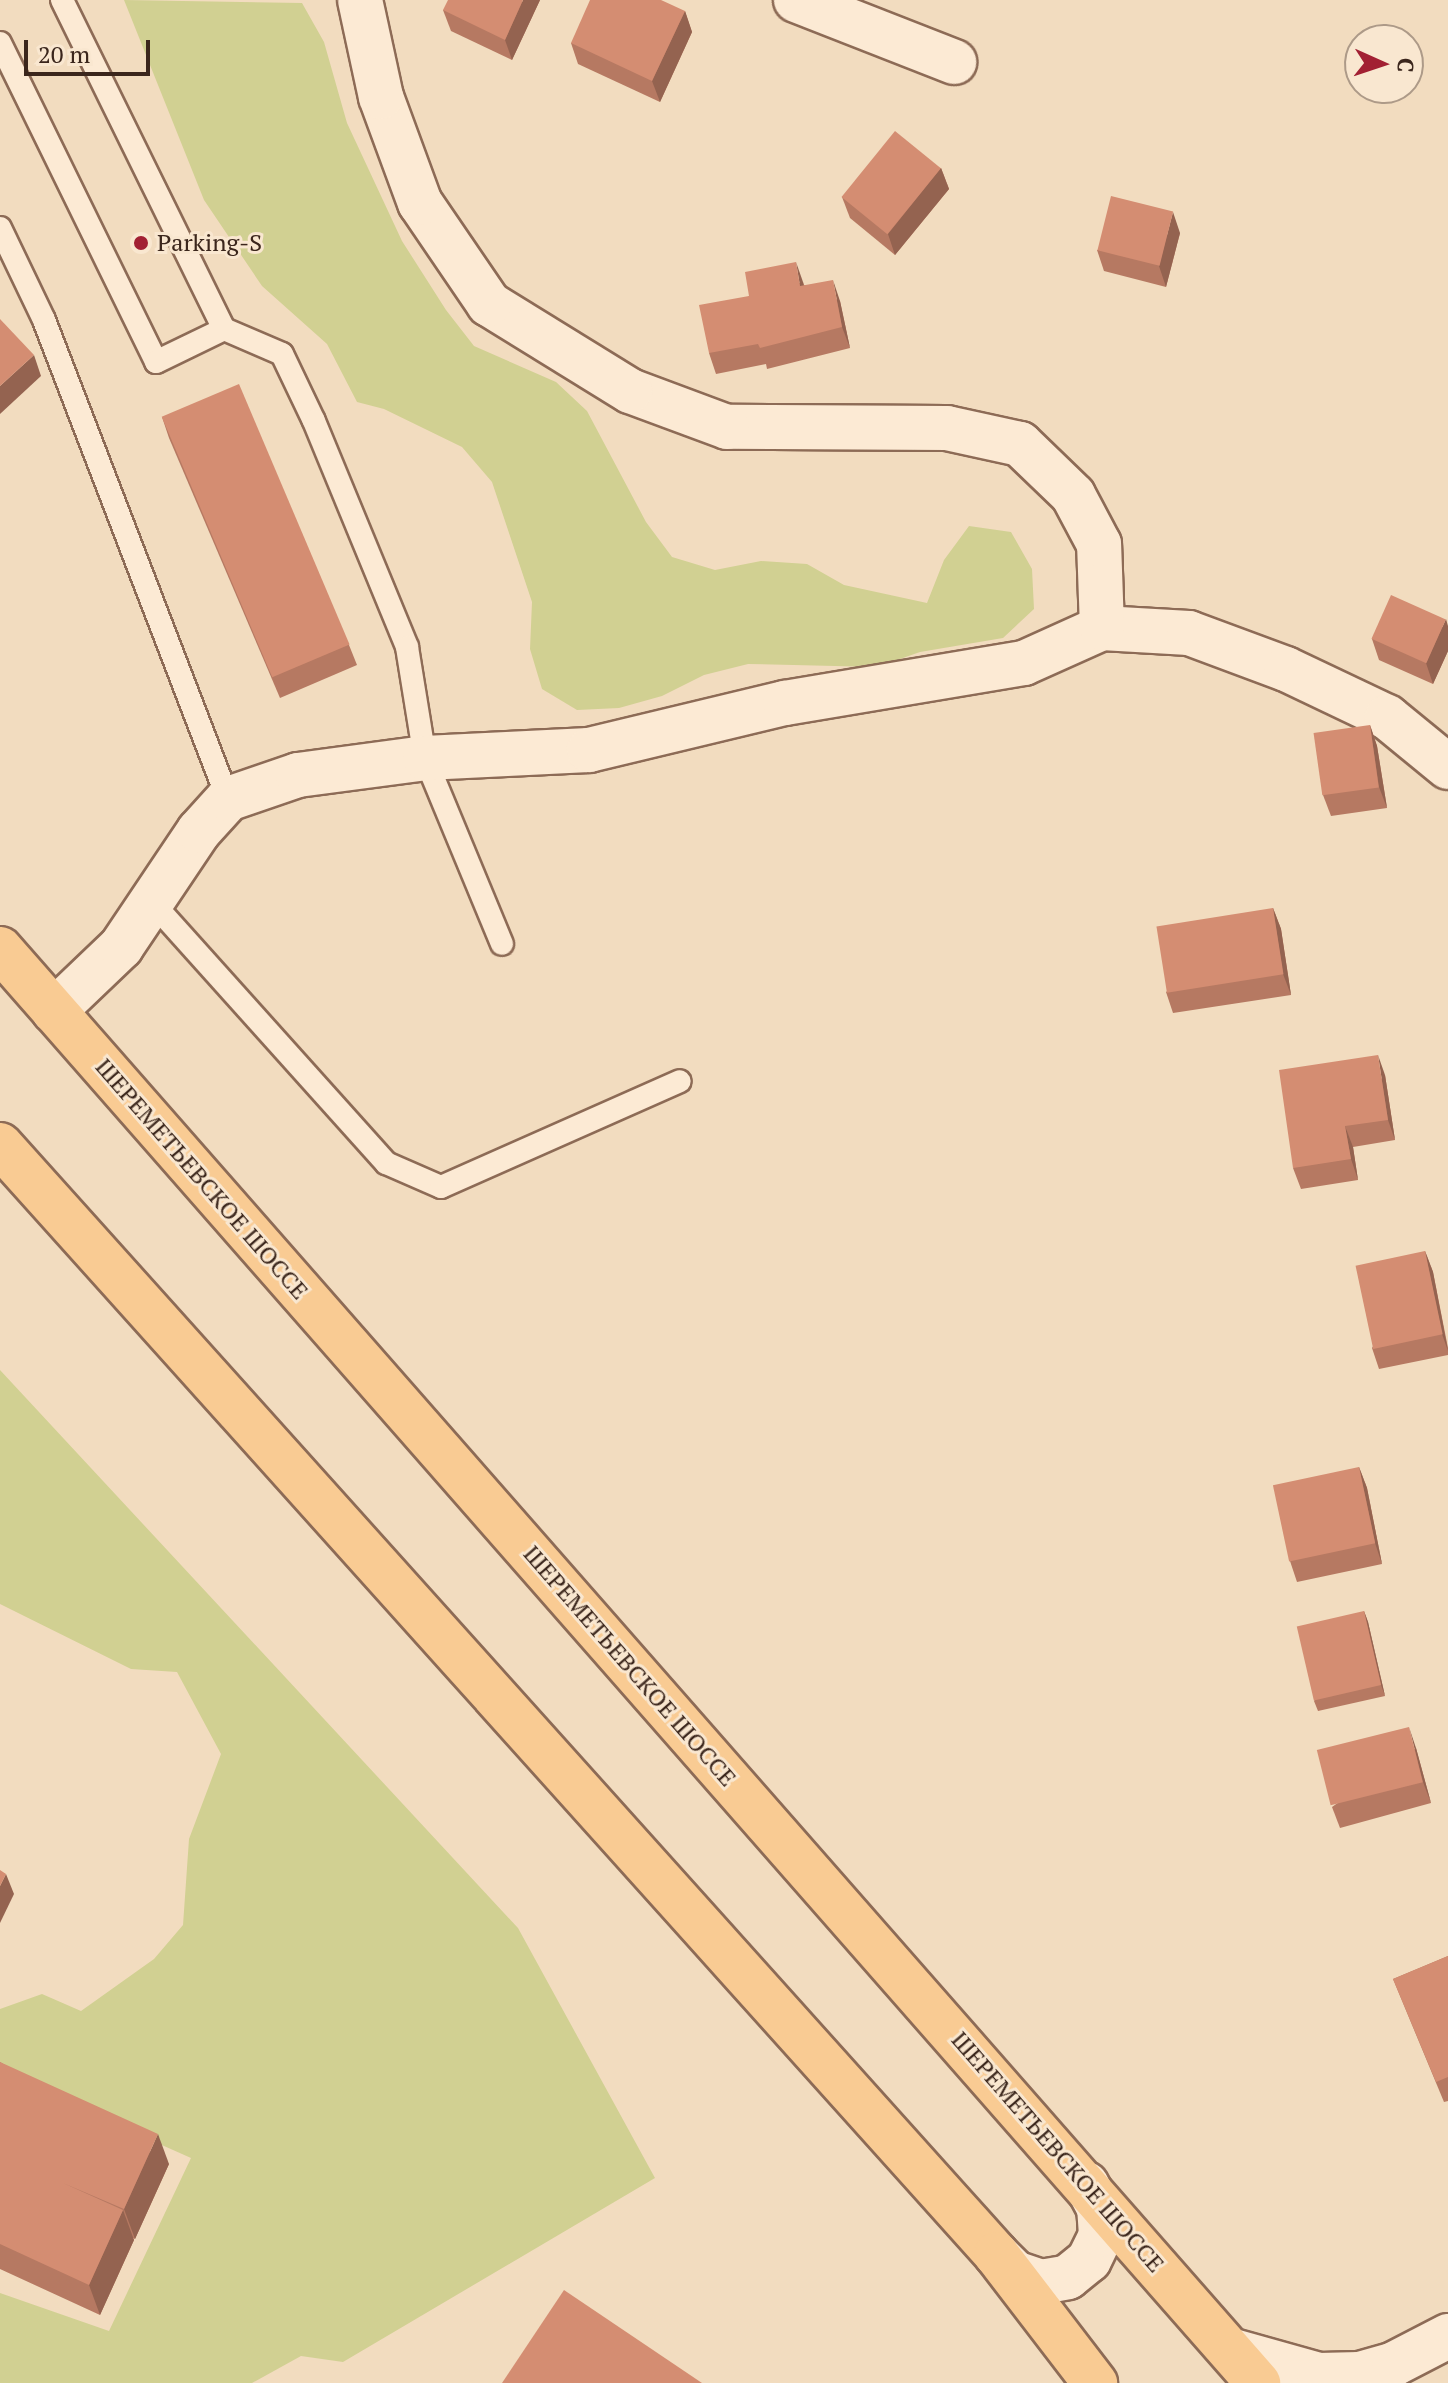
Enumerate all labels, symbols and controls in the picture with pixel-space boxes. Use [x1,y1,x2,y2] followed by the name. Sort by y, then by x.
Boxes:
[28,24,154,74] scale bar
[1344,24,1424,104] north arrow
[38,38,90,70] text: 20 m
[1392,57,1421,73] text: С
[157,229,262,257] place label: Parking-S
[132,234,150,252] marker: Parking-S
[90,1053,314,1305] street label: ШЕРЕМЕТЬЕВСКОЕ ШОССЕ
[518,1540,742,1792] street label: ШЕРЕМЕТЬЕВСКОЕ ШОССЕ
[946,2026,1170,2278] street label: ШЕРЕМЕТЬЕВСКОЕ ШОССЕ

